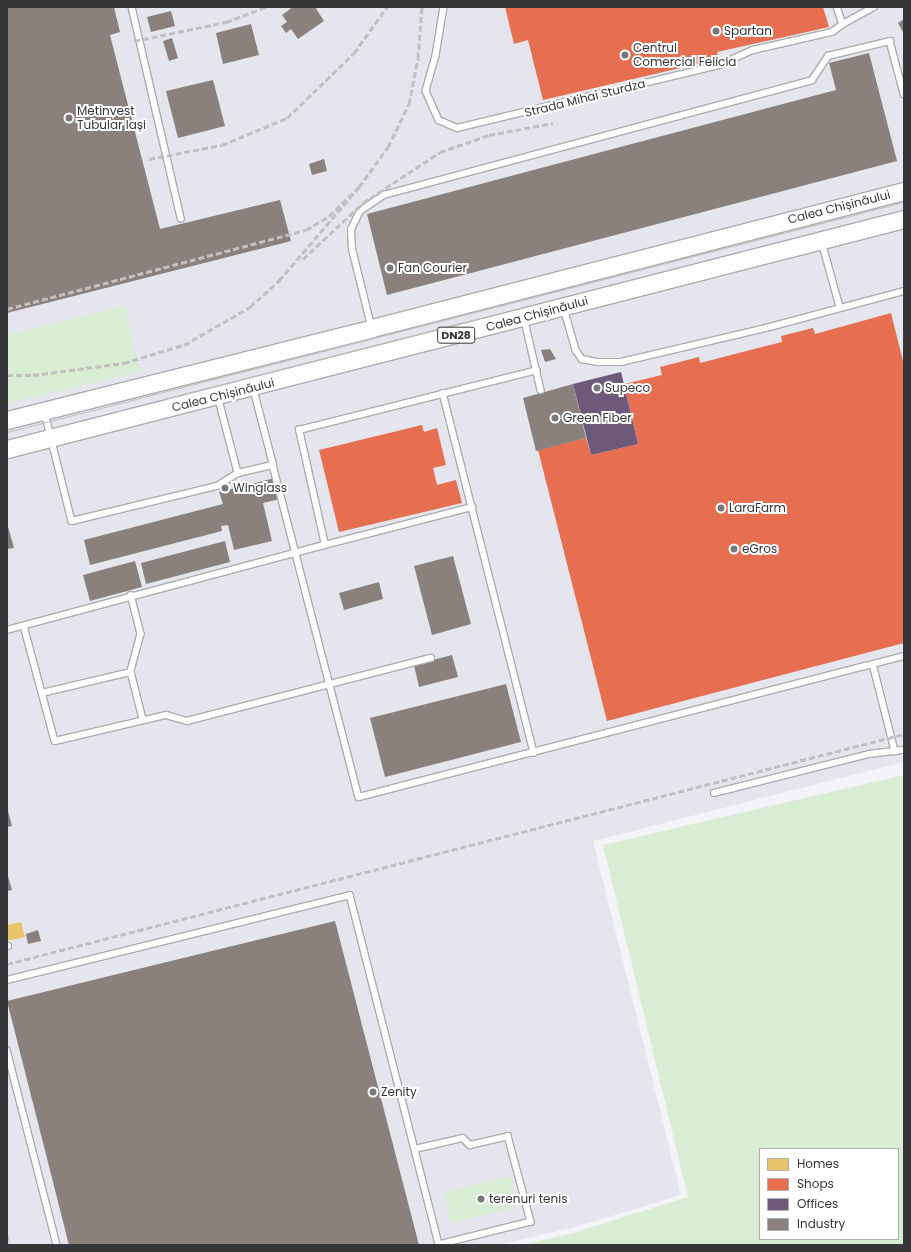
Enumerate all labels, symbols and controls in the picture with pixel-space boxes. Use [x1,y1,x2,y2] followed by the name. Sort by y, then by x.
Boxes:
[724,24,772,38] place label: Spartan
[711,26,721,36] marker: Spartan
[633,41,736,69] place label: Centrul Comercial Felicia
[620,50,630,60] marker: Centrul Comercial Felicia
[523,76,647,120] street label: Strada Mihai Sturdza
[77,104,146,132] place label: Metinvest Tubular Iași
[64,113,74,123] marker: Metinvest Tubular Iași
[786,187,892,227] street label: Calea Chișinăului
[398,261,467,275] place label: Fan Courier
[385,263,395,273] marker: Fan Courier
[484,293,590,335] street label: Calea Chișinăului
[437,326,475,344] road number: DN28
[170,375,276,415] street label: Calea Chișinăului
[605,381,650,395] place label: Supeco
[592,383,602,393] marker: Supeco
[563,411,632,425] place label: Green Fiber
[550,413,560,423] marker: Green Fiber
[233,481,287,495] place label: Winglass
[220,483,230,493] marker: Winglass
[729,501,786,515] place label: LaraFarm
[716,503,726,513] marker: LaraFarm
[742,542,777,556] place label: eGros
[729,544,739,554] marker: eGros
[381,1085,417,1099] place label: Zenity
[368,1087,378,1097] marker: Zenity
[759,1148,899,1240] legend
[797,1155,839,1172] text: Homes
[797,1175,834,1192] text: Shops
[489,1192,567,1206] place label: terenuri tenis
[476,1194,486,1204] marker: terenuri tenis
[797,1195,838,1212] text: Offices
[797,1215,845,1232] text: Industry

